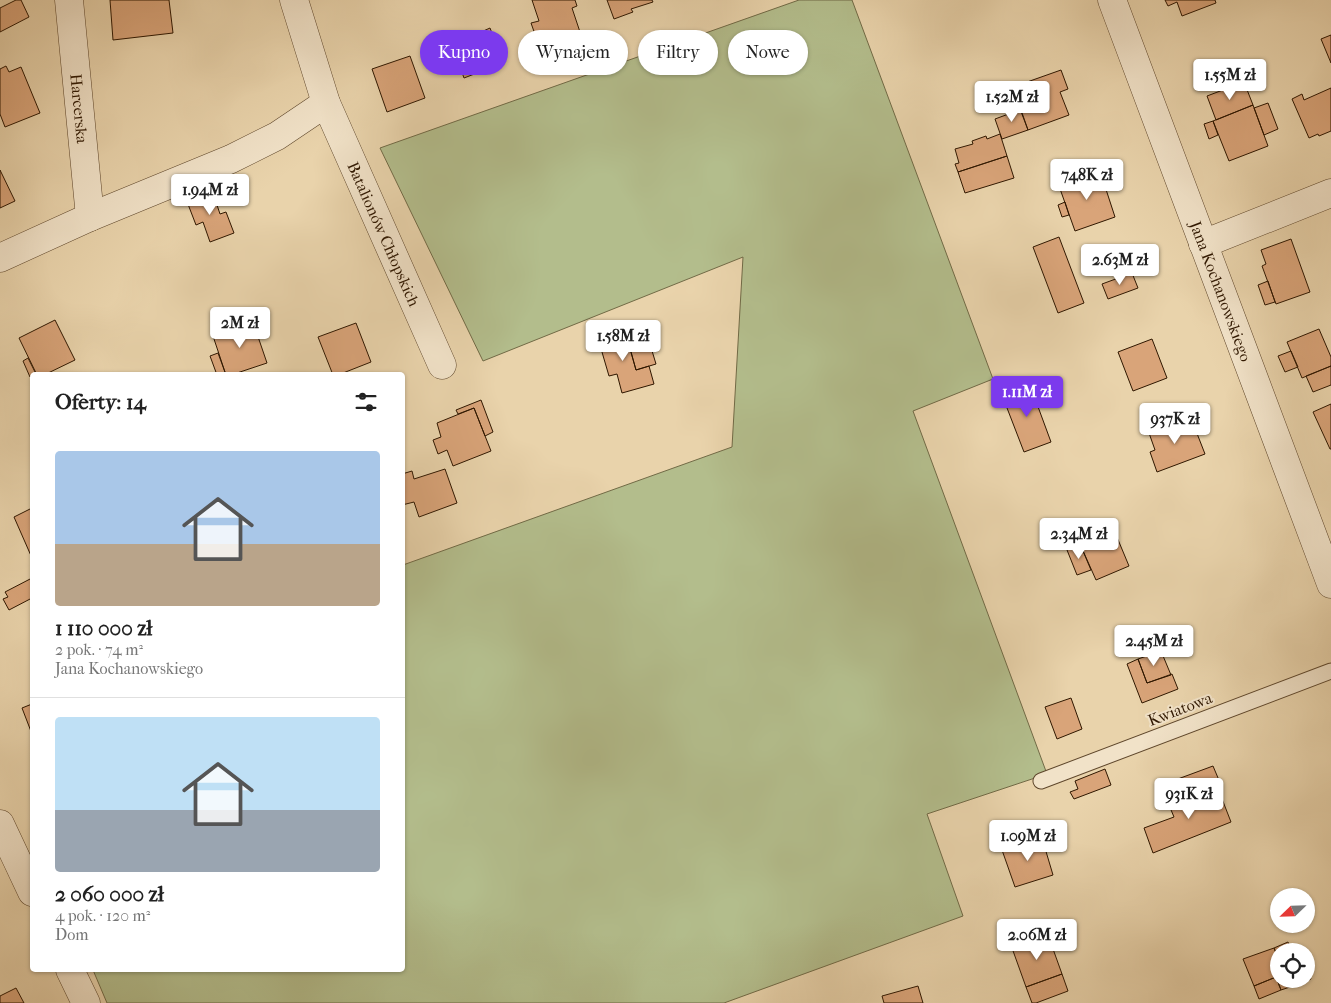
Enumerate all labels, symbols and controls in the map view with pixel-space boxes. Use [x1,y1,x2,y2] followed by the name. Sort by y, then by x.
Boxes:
[420,30,508,75] chip: Kupno
[518,30,628,75] chip: Wynajem
[638,30,718,75] chip: Filtry
[728,30,808,75] chip: Nowe
[1178,58,1282,101] pin: 1.55M zł
[1204,65,1256,84] text: 1.55M zł
[67,73,92,145] street label: Harcerska
[960,80,1064,123] pin: 1.52M zł
[986,87,1038,106] text: 1.52M zł
[1041,158,1133,201] pin: 748K zł
[344,159,424,309] street label: Batalionów Chłopskich
[1061,165,1113,184] text: 748K zł
[158,174,262,216] pin: 1.94M zł
[182,180,238,199] text: 1.94M zł
[1186,217,1256,364] street label: Jana Kochanowskiego
[1068,244,1172,286] pin: 2.63M zł
[1092,250,1148,269] text: 2.63M zł
[205,306,275,349] pin: 2M zł
[221,313,259,332] text: 2M zł
[571,320,675,362] pin: 1.58M zł
[597,326,649,345] text: 1.58M zł
[975,376,1079,418] pin: 1.11M zł
[1002,382,1052,401] text: 1.11M zł
[352,388,380,416] icon: filters
[55,390,146,414] text: Oferty: 14
[1129,402,1221,445] pin: 937K zł
[1150,409,1200,428] text: 937K zł
[173,484,263,574] icon: home
[1027,518,1131,560] pin: 2.34M zł
[1051,524,1107,543] text: 2.34M zł
[55,616,152,640] text: 1 110 000 zł
[1102,624,1206,667] pin: 2.45M zł
[1125,631,1183,650] text: 2.45M zł
[55,640,143,659] text: 2 pok. · 74 m²
[55,659,203,678] text: Jana Kochanowskiego
[1145,688,1215,730] street label: Kwiatowa
[173,749,263,839] icon: home
[1143,778,1235,820] pin: 931K zł
[1165,784,1213,803] text: 931K zł
[976,820,1080,862] pin: 1.09M zł
[1000,826,1056,845] text: 1.09M zł
[55,882,164,906] text: 2 060 000 zł
[1270,888,1315,932] north arrow
[1270,888,1315,988] map controls
[55,906,150,925] text: 4 pok. · 120 m²
[985,918,1089,961] pin: 2.06M zł
[55,925,89,944] text: Dom
[1008,925,1066,944] text: 2.06M zł
[1270,943,1315,988] button: locate

